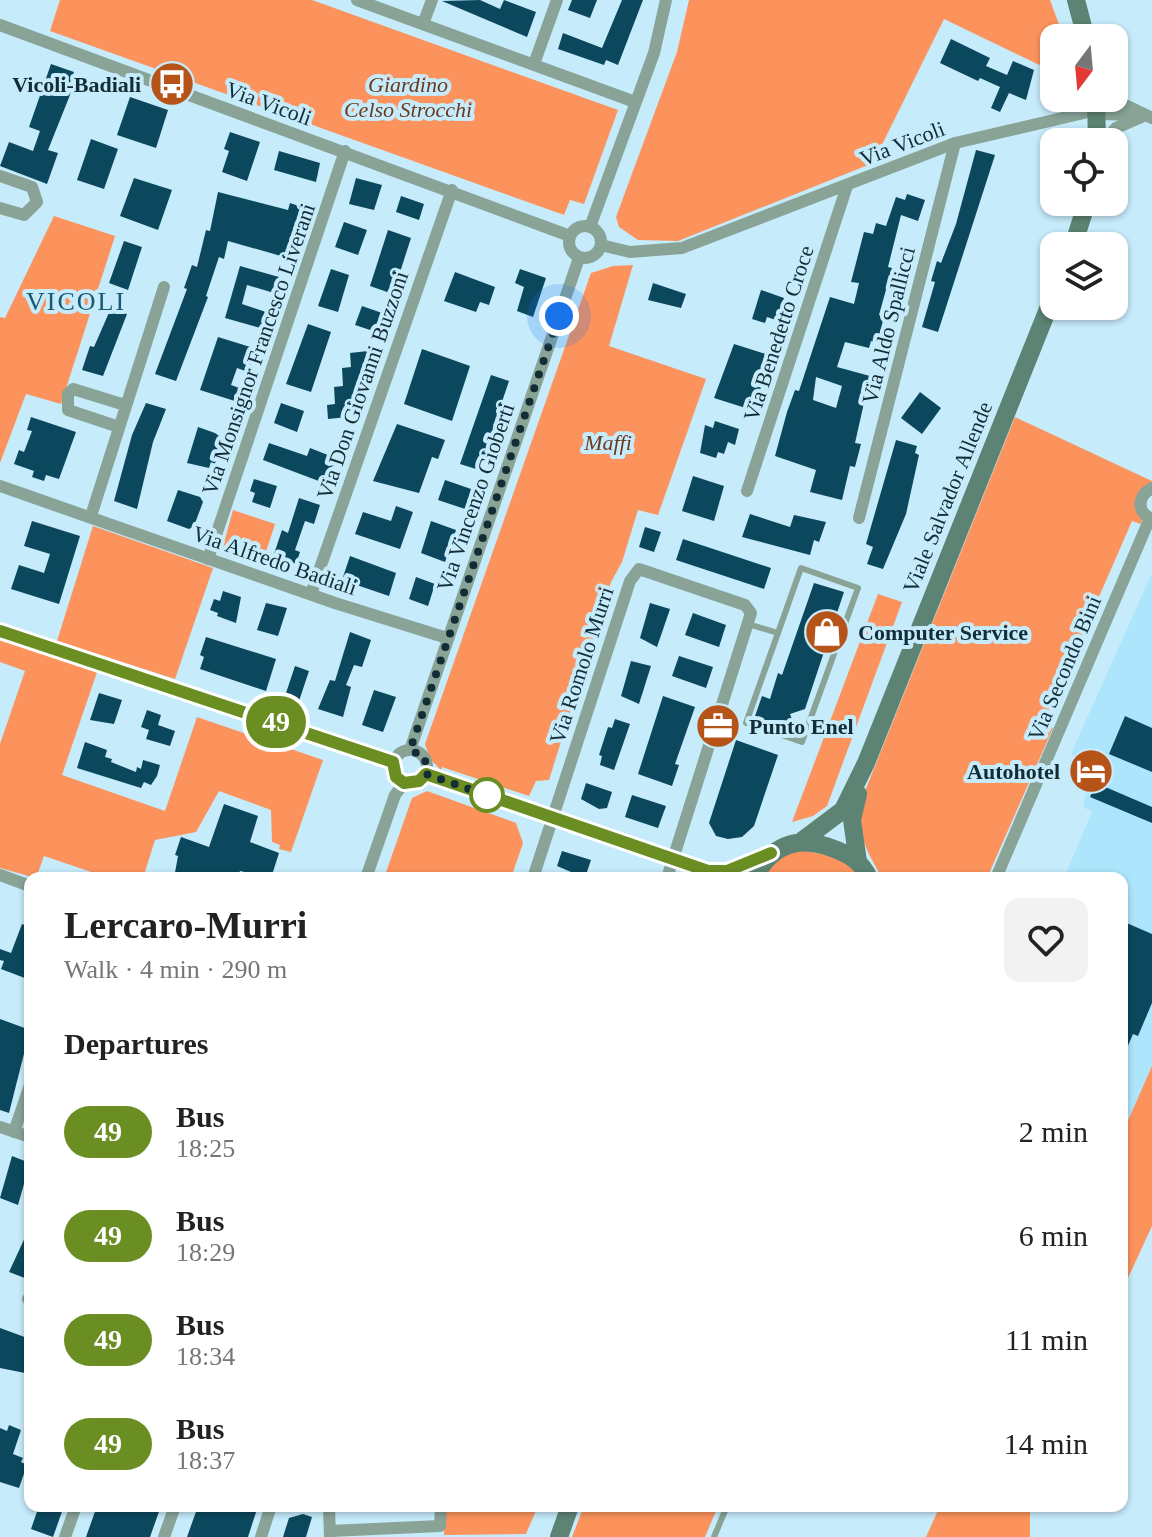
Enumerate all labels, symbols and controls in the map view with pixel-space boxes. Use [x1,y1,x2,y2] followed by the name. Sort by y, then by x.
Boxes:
[1040,24,1128,112] north arrow
[1040,24,1128,320] map controls
[148,60,196,108] bus stop icon: Vicoli-Badiali
[12,72,141,97] place label: Vicoli-Badiali
[344,72,472,122] park label: Giardino Celso Strocchi
[223,76,315,130] street label: Via Vicoli
[856,116,948,171] street label: Via Vicoli
[1040,128,1128,216] button: locate
[197,200,320,498] street label: Via Monsignor Francesco Liverani
[1040,232,1128,320] button: layers
[738,242,819,424] street label: Via Benedetto Croce
[857,244,920,406] street label: Via Aldo Spallicci
[312,268,413,503] street label: Via Don Giovanni Buzzoni
[26,287,126,316] district label: VICOLI
[539,296,579,336] your location
[898,398,997,596] street label: Viale Salvador Allende
[432,400,519,595] street label: Via Vincenzo Gioberti
[583,430,632,455] park label: Maffi
[189,521,360,600] street label: Via Alfredo Badiali
[544,583,619,747] street label: Via Romolo Murri
[1023,592,1106,744] street label: Via Secondo Bini
[803,608,851,656] shop icon: Computer Service
[858,620,1028,645] place label: Computer Service
[240,696,312,748] line badge: 49
[694,702,742,750] office icon: Punto Enel
[262,706,290,737] text: 49
[749,714,854,739] place label: Punto Enel
[1067,747,1115,795] hotel icon: Autohotel
[967,759,1060,784] place label: Autohotel
[470,778,504,812] unlabelled marker
[1004,898,1088,982] button: heart
[64,904,307,946] text: Lercaro-Murri
[64,955,287,984] text: Walk · 4 min · 290 m
[64,1027,208,1060] text: Departures
[176,1100,224,1133] text: Bus
[1019,1115,1088,1148] text: 2 min
[94,1116,122,1147] text: 49
[176,1134,235,1163] text: 18:25
[176,1204,224,1237] text: Bus
[1019,1219,1088,1252] text: 6 min
[94,1220,122,1251] text: 49
[176,1238,235,1267] text: 18:29
[176,1308,224,1341] text: Bus
[1005,1323,1088,1356] text: 11 min
[94,1324,122,1355] text: 49
[176,1342,235,1371] text: 18:34
[176,1412,224,1445] text: Bus
[1004,1427,1088,1460] text: 14 min
[94,1428,122,1459] text: 49
[176,1446,235,1475] text: 18:37

